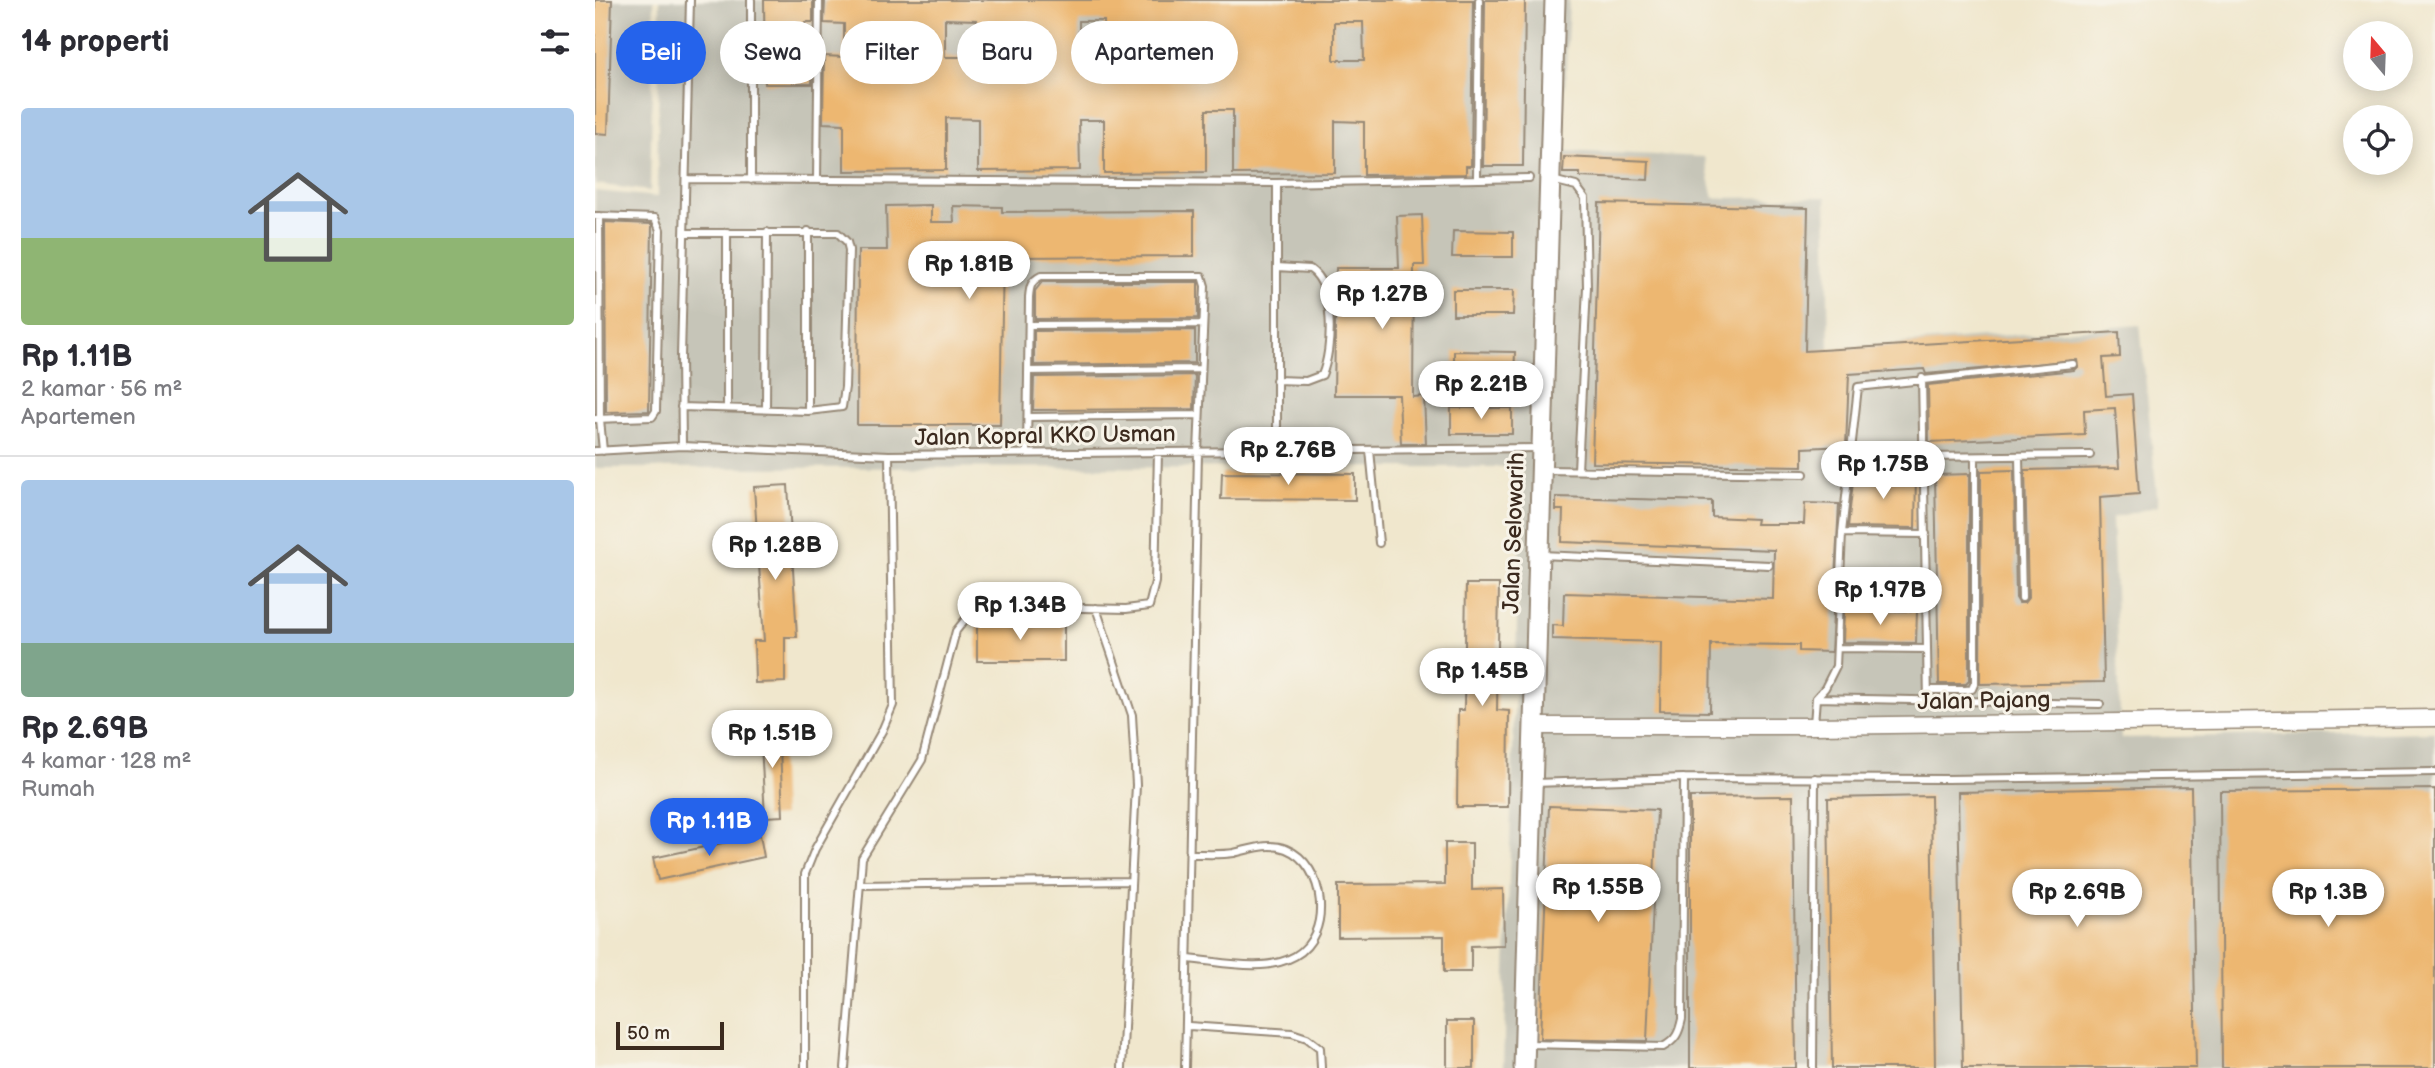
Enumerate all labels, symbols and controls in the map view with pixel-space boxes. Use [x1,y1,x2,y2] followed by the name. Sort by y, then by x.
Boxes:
[616,21,706,84] chip: Beli
[720,21,826,84] chip: Sewa
[840,21,943,84] chip: Filter
[957,21,1057,84] chip: Baru
[1071,21,1238,84] chip: Apartemen
[2343,21,2413,91] north arrow
[2343,21,2413,175] map controls
[536,23,574,61] icon: filters
[21,24,169,60] text: 14 properti
[2343,105,2413,175] button: locate
[235,154,361,280] icon: home
[897,242,1041,301] pin: Rp 1.81B
[924,250,1014,278] text: Rp 1.81B
[1310,272,1454,331] pin: Rp 1.27B
[1336,280,1428,308] text: Rp 1.27B
[21,339,133,375] text: Rp 1.11B
[1409,362,1553,421] pin: Rp 2.21B
[1434,370,1528,398] text: Rp 2.21B
[21,375,182,403] text: 2 kamar · 56 m²
[21,403,136,431] text: Apartemen
[914,420,1176,452] street label: Jalan Kopral KKO Usman
[1216,428,1360,487] pin: Rp 2.76B
[1240,436,1336,464] text: Rp 2.76B
[1811,442,1955,501] pin: Rp 1.75B
[1837,450,1929,478] text: Rp 1.75B
[1497,452,1531,614] street label: Jalan Selowarih
[703,522,847,582] pin: Rp 1.28B
[235,526,361,652] icon: home
[728,531,822,559] text: Rp 1.28B
[1808,568,1952,627] pin: Rp 1.97B
[1834,576,1926,604] text: Rp 1.97B
[948,582,1092,642] pin: Rp 1.34B
[973,591,1067,619] text: Rp 1.34B
[1410,648,1554,708] pin: Rp 1.45B
[1436,657,1528,685] text: Rp 1.45B
[1917,686,2051,716] street label: Jalan Pajang
[700,710,844,770] pin: Rp 1.51B
[21,711,148,747] text: Rp 2.69B
[727,719,817,747] text: Rp 1.51B
[21,747,192,775] text: 4 kamar · 128 m²
[21,775,95,803] text: Rumah
[637,798,781,858] pin: Rp 1.11B
[666,807,752,835] text: Rp 1.11B
[1526,864,1670,924] pin: Rp 1.55B
[2005,870,2149,929] pin: Rp 2.69B
[2263,870,2393,929] pin: Rp 1.3B
[1552,873,1644,901] text: Rp 1.55B
[2028,878,2126,906] text: Rp 2.69B
[2288,878,2368,906] text: Rp 1.3B
[616,1019,725,1051] scale bar
[627,1022,670,1045] text: 50 m

